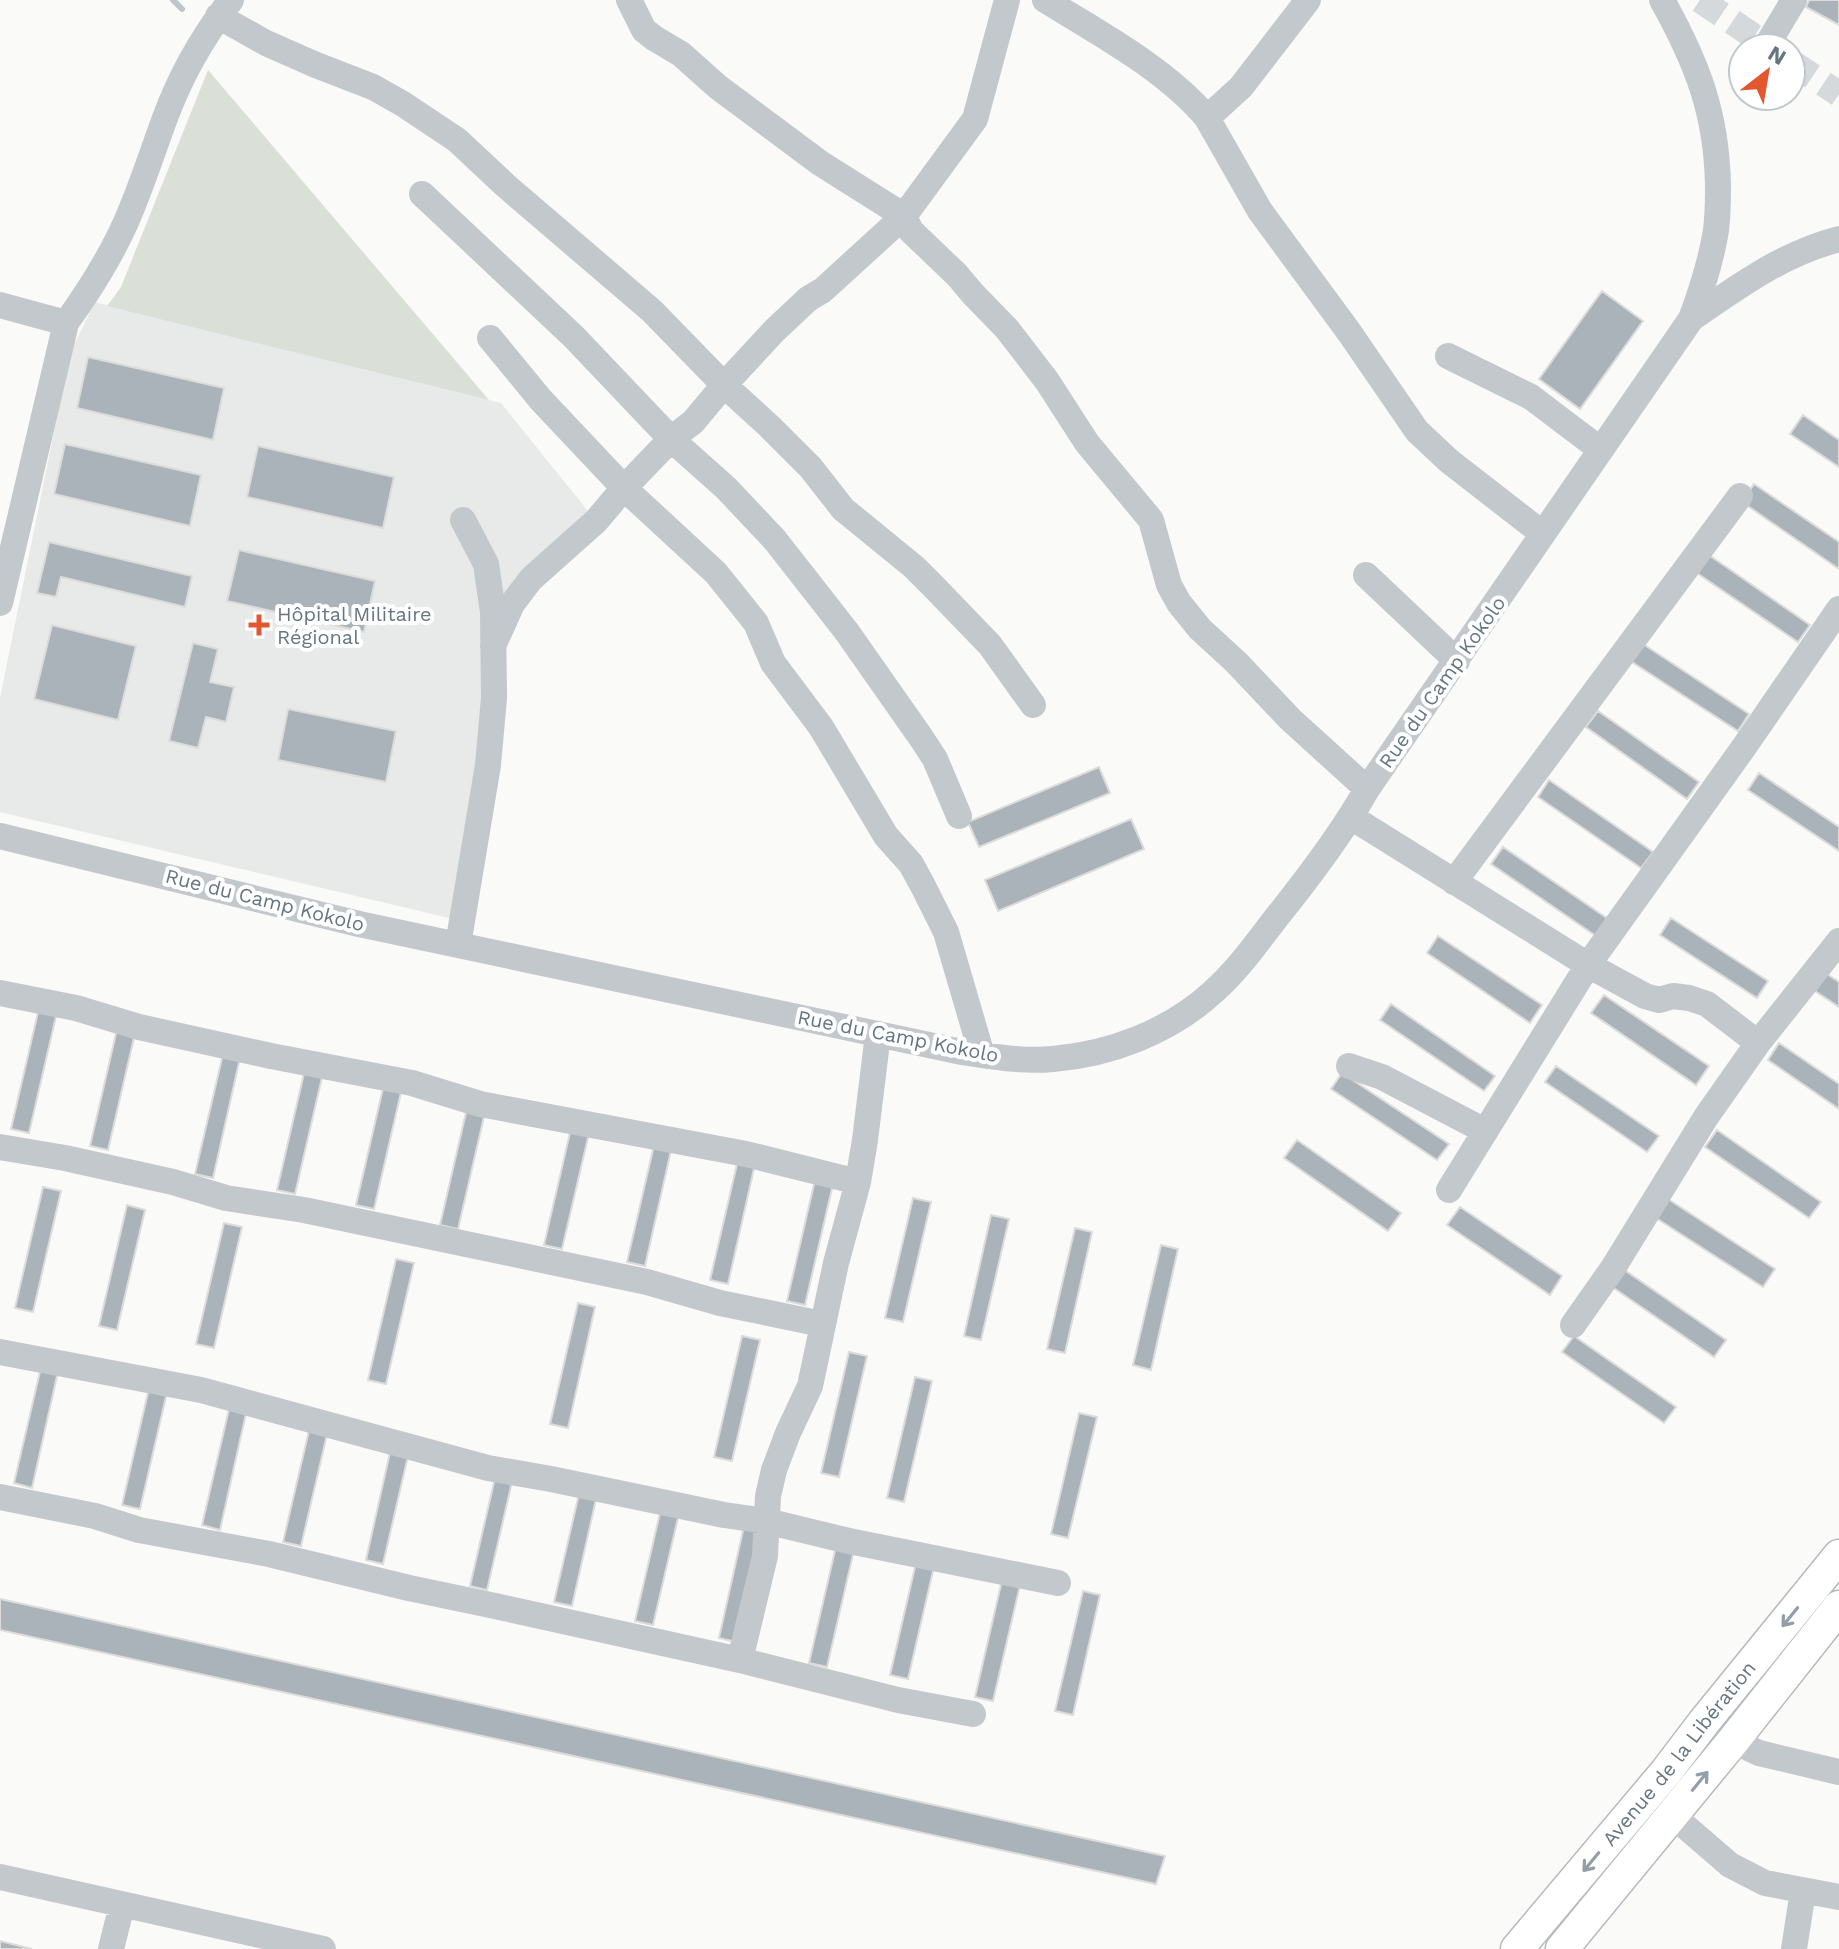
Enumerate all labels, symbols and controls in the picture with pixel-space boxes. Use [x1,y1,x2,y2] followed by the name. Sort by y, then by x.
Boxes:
[1727,32,1807,112] north arrow
[1764,40,1790,70] text: N
[1374,591,1510,773] street label: Rue du Camp Kokolo
[277,602,432,649] place label: Hôpital Militaire Régional
[248,614,270,636] marker: Hôpital Militaire Régional
[163,864,367,936] street label: Rue du Camp Kokolo
[795,1005,1001,1067] street label: Rue du Camp Kokolo
[1781,1606,1799,1626] one-way arrow
[1597,1656,1761,1851] street label: Avenue de la Libération
[1691,1771,1709,1791] one-way arrow
[1582,1851,1600,1872] one-way arrow

